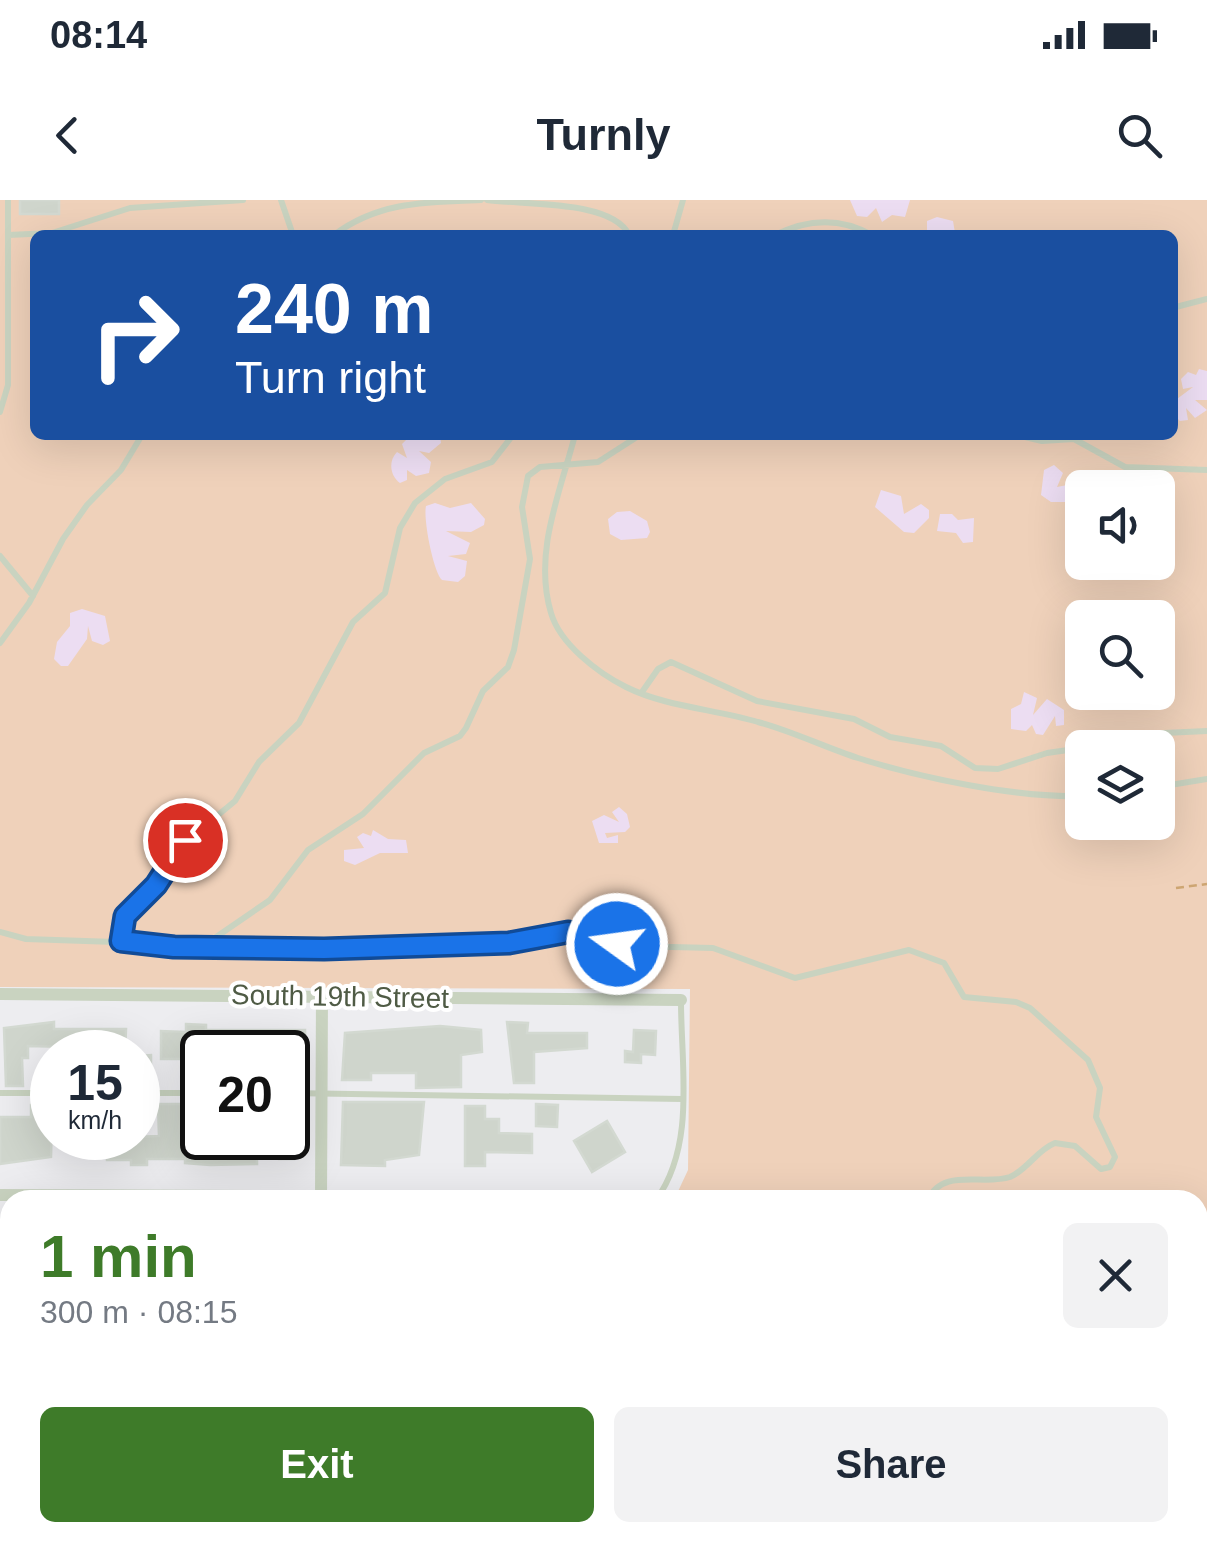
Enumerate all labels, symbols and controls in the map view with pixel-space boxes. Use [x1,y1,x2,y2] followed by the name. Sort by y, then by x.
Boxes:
[50,14,147,56] text: 08:14
[40,108,95,163] icon: back
[1112,108,1167,163] icon: search
[536,109,671,160] text: Turnly
[70,270,200,400] icon: right
[235,270,433,348] text: 240 m
[235,352,426,403] text: Turn right
[1065,470,1175,840] map controls
[1065,470,1175,580] button: sound
[1065,600,1175,710] button: search
[1065,730,1175,840] button: layers
[143,798,228,883] pin
[158,813,213,868] icon: arrive
[565,892,669,996] position arrow
[231,979,449,1014] street label: South 19th Street
[180,1030,310,1160] speed limit sign: 20
[67,1055,123,1111] text: 15
[68,1106,122,1134] text: km/h
[40,1223,197,1290] text: 1 min
[1063,1223,1168,1328] button: close
[40,1294,237,1330] text: 300 m · 08:15
[40,1407,594,1522] button: Exit
[614,1407,1168,1522] button: Share

